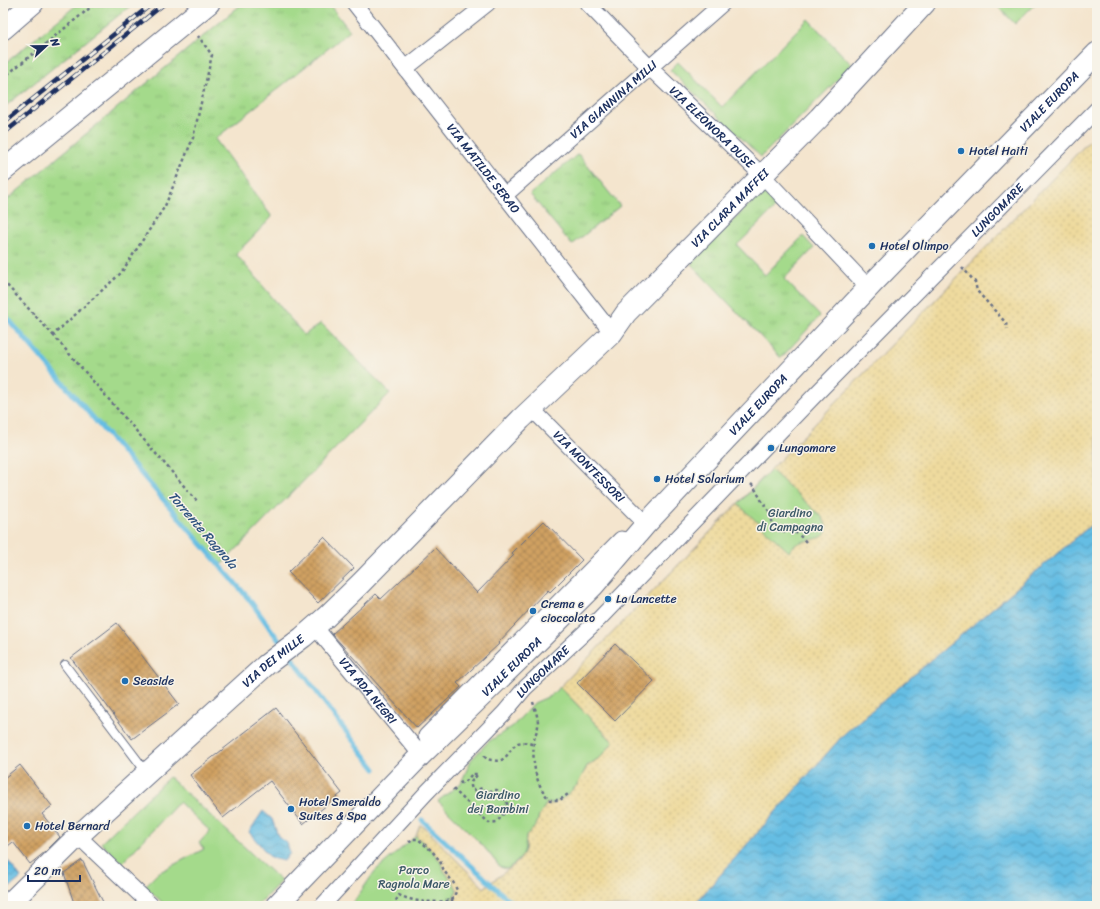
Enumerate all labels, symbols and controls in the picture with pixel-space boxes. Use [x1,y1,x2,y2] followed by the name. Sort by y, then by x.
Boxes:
[26,26,66,66] north arrow
[44,34,65,50] text: N
[565,54,663,144] street label: VIA GIANNINA MILLI
[1014,66,1085,138] street label: VIALE EUROPA
[664,80,761,175] street label: VIA ELEONORA DUSE
[441,118,526,219] street label: VIA MATILDE SERAO
[969,140,1028,162] place label: Hotel Haiti
[956,146,966,156] marker: Hotel Haiti
[685,162,775,253] street label: VIA CLARA MAFFEI
[965,177,1030,242] street label: LUNGOMARE
[880,235,949,257] place label: Hotel Olimpo
[867,241,877,251] marker: Hotel Olimpo
[723,368,793,441] street label: VIALE EUROPA
[548,425,631,508] street label: VIA MONTESSORI
[779,437,836,459] place label: Lungomare
[766,443,776,453] marker: Lungomare
[665,468,744,490] place label: Hotel Solarium
[652,474,662,484] marker: Hotel Solarium
[162,486,245,575] water label: Torrente Ragnola
[757,502,823,538] park label: Giardino di Campagna
[616,588,677,610] place label: La Lancette
[541,593,595,629] place label: Crema e cioccolato
[603,594,613,604] marker: La Lancette
[528,606,538,616] marker: Crema e cioccolato
[237,628,310,693] street label: VIA DEI MILLE
[476,631,548,702] street label: VIALE EUROPA
[510,639,576,703] street label: LUNGOMARE
[333,652,403,730] street label: VIA ADA NEGRI
[133,670,174,692] place label: Seaside
[120,676,130,686] marker: Seaside
[467,784,529,820] park label: Giardino dei Bambini
[299,791,381,827] place label: Hotel Smeraldo Suites & Spa
[286,804,296,814] marker: Hotel Smeraldo Suites & Spa
[35,815,110,837] place label: Hotel Bernard
[22,821,32,831] marker: Hotel Bernard
[28,857,80,883] scale bar
[378,859,450,895] park label: Parco Ragnola Mare
[34,860,61,882] text: 20 m

